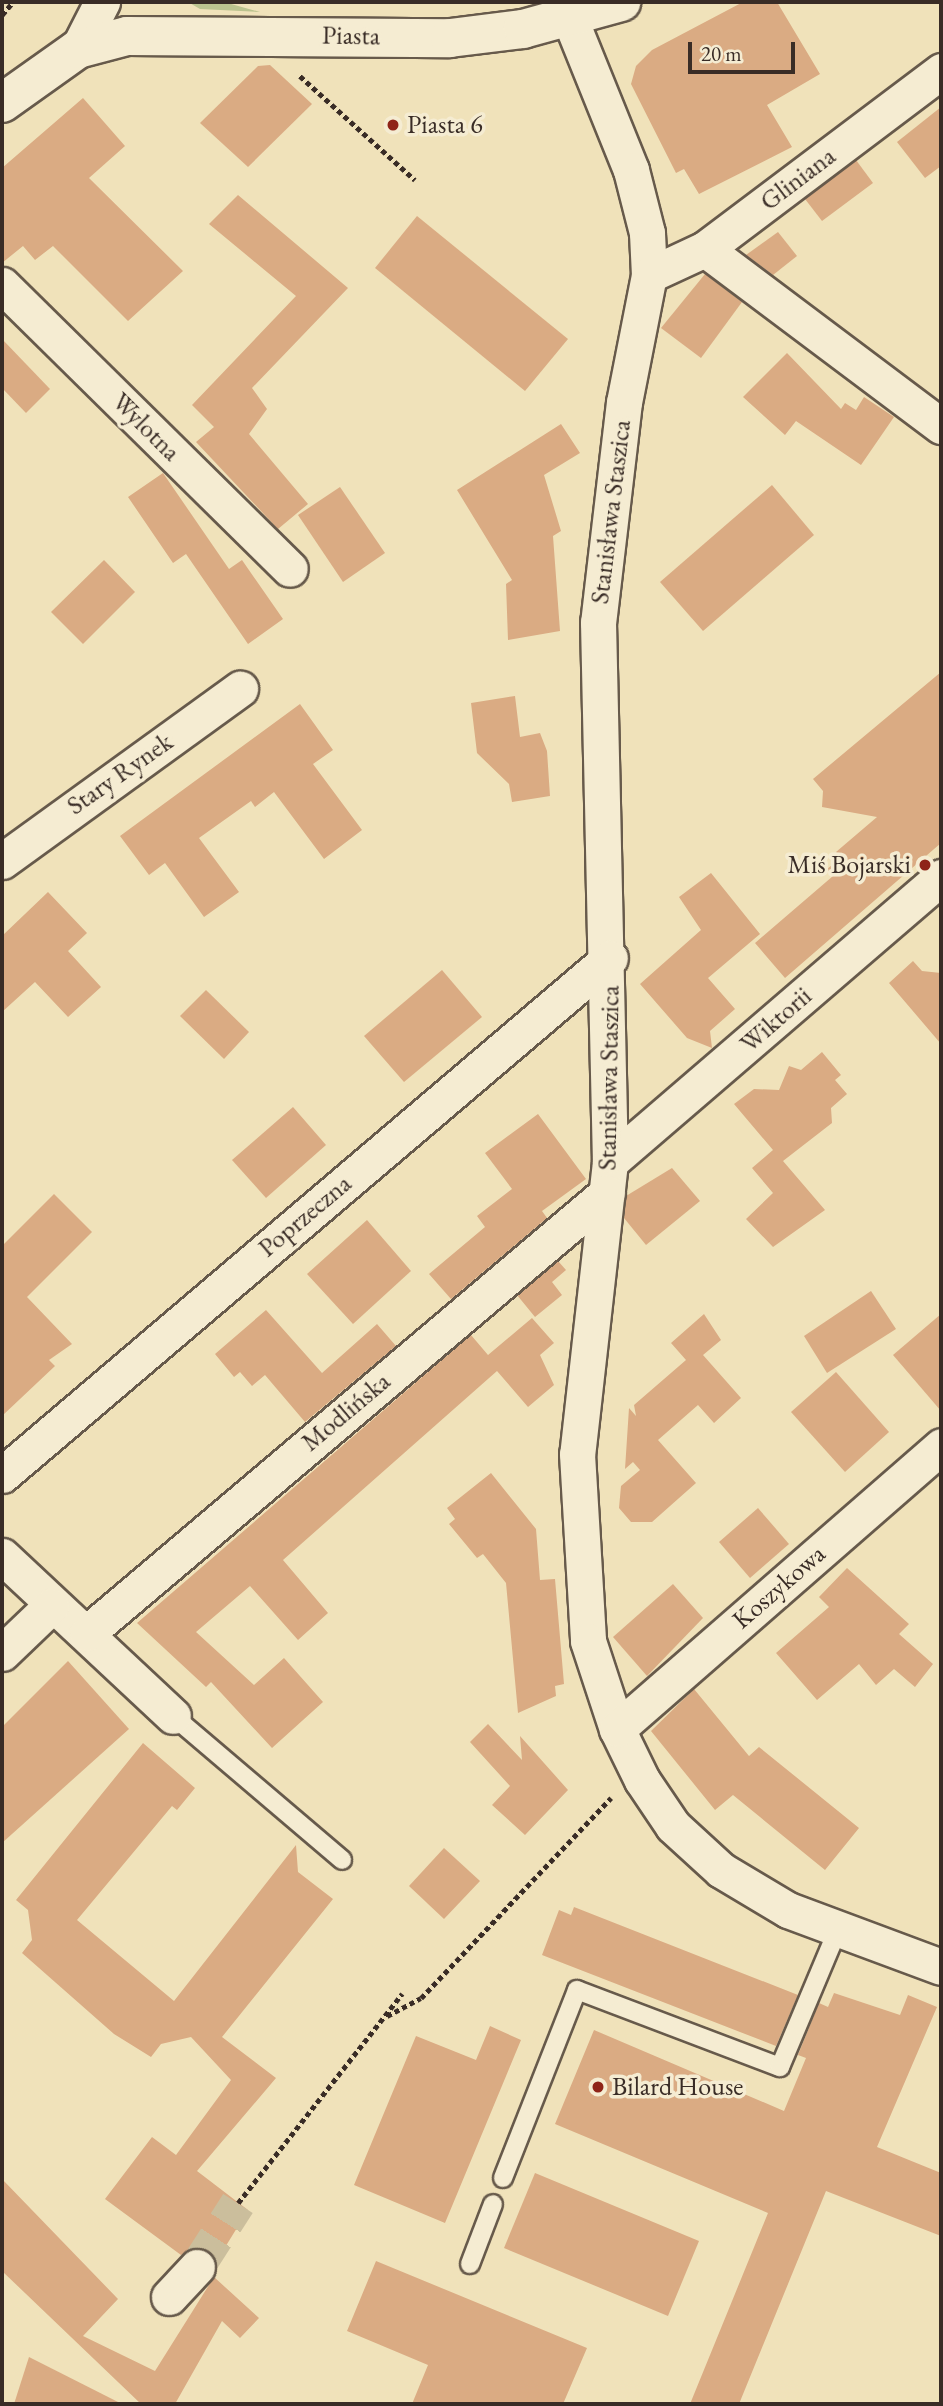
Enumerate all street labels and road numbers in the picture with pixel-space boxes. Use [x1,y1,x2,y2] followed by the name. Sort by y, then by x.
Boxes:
[322,20,380,52] street label: Piasta
[754,141,842,217] street label: Gliniana
[105,386,187,468] street label: Wylotna
[584,418,638,606] street label: Stanisława Staszica
[61,726,179,822] street label: Stary Rynek
[734,981,818,1059] street label: Wiktorii
[592,985,626,1171] street label: Stanisława Staszica
[252,1168,358,1264] street label: Poprzeczna
[295,1366,397,1458] street label: Modlińska
[726,1538,832,1636] street label: Koszykowa

